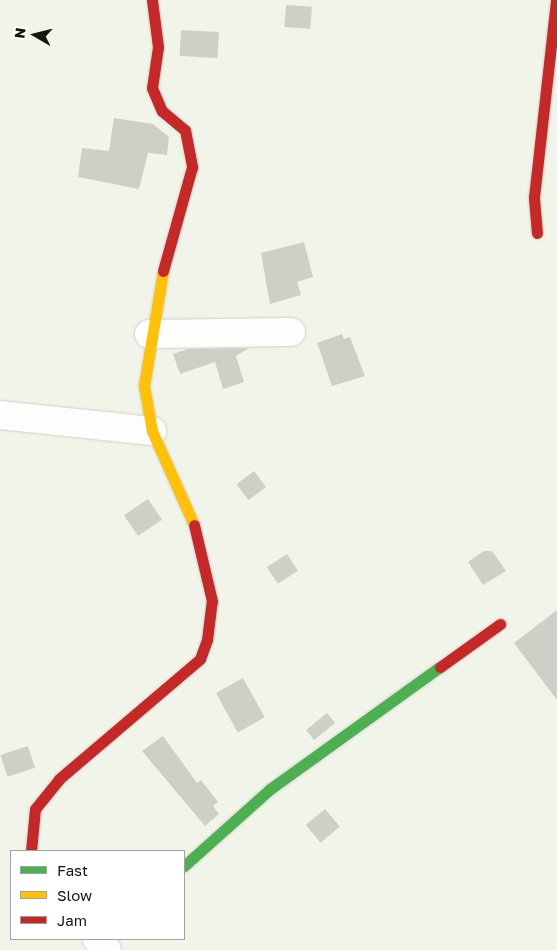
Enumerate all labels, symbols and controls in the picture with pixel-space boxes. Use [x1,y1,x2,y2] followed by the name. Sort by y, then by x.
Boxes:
[10,10,60,60] north arrow
[10,26,29,39] text: N
[10,850,185,940] legend
[57,861,88,879] text: Fast
[57,886,92,904] text: Slow
[57,911,87,929] text: Jam

